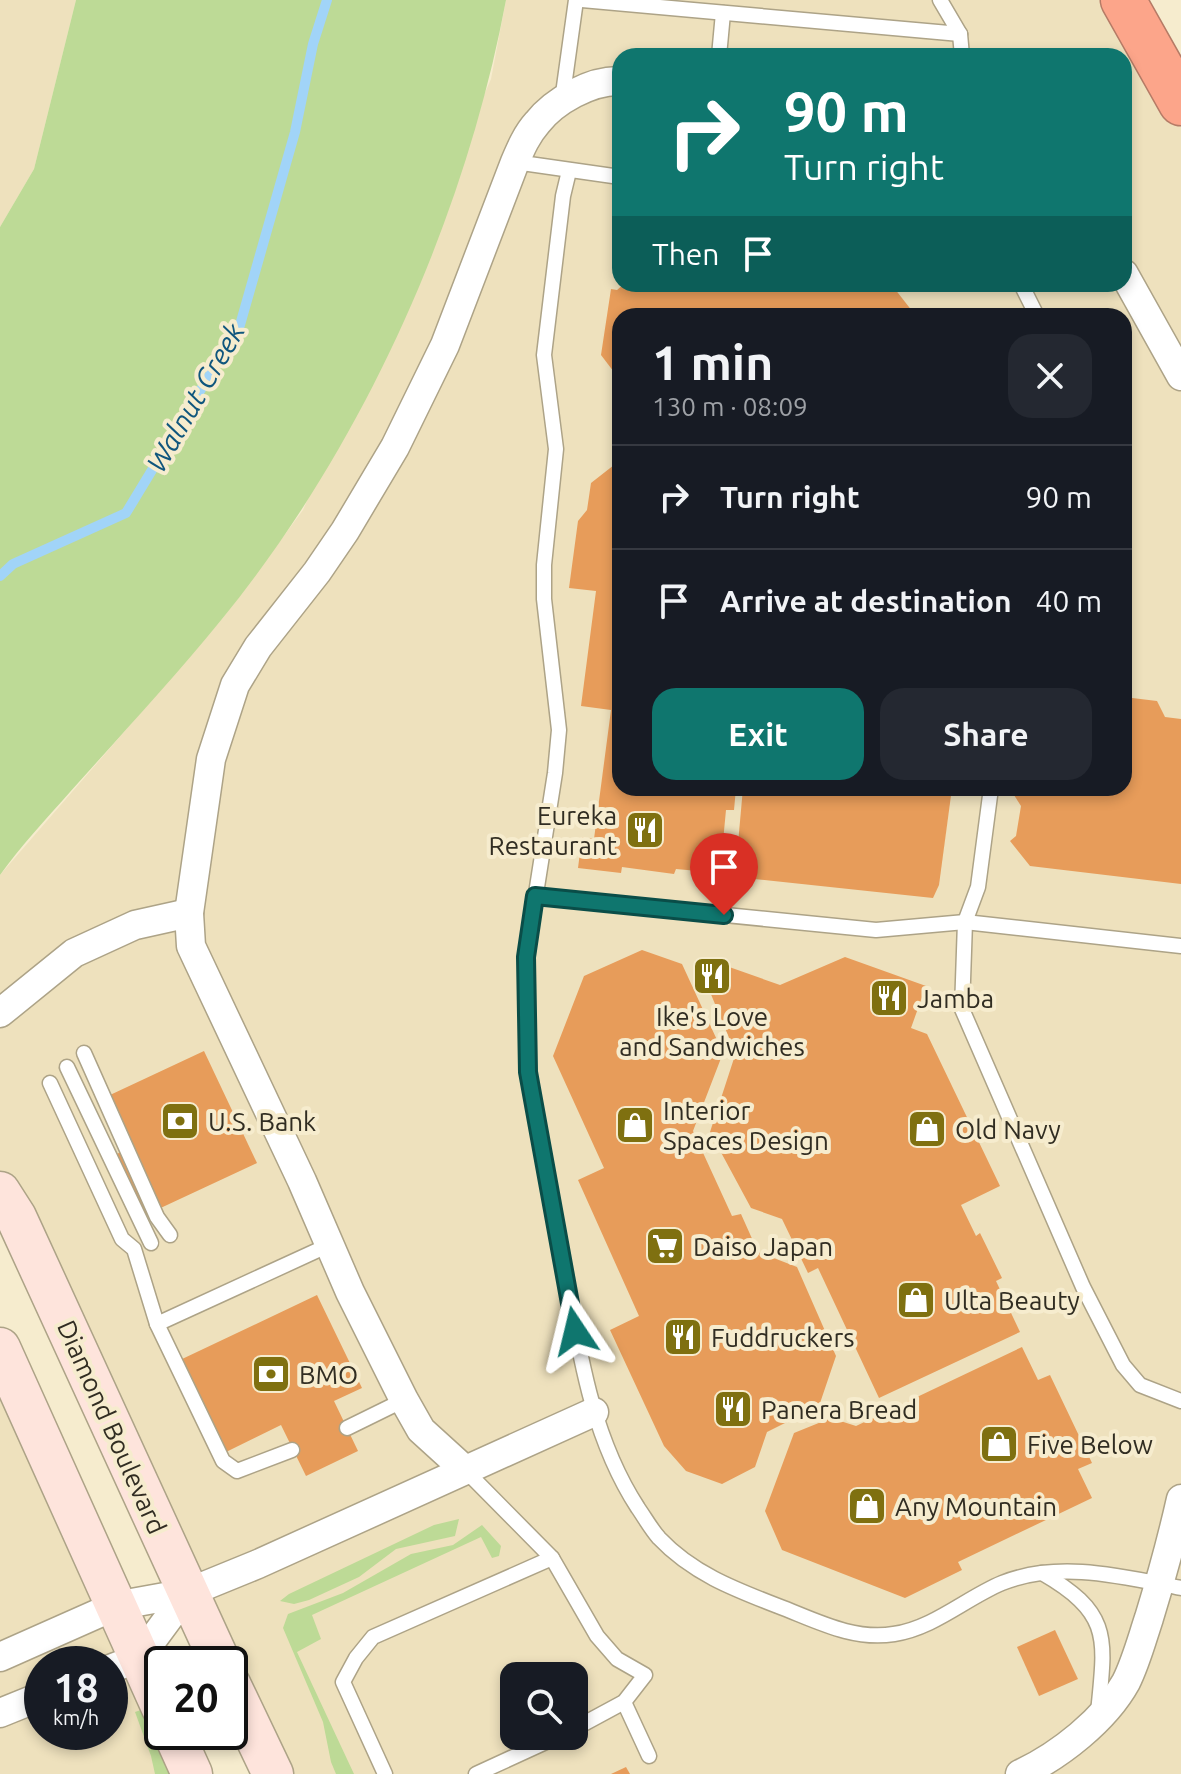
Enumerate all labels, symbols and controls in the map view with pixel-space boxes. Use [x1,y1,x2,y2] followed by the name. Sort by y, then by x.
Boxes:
[652,80,756,184] icon: right
[784,80,909,143] text: 90 m
[784,146,944,187] text: Turn right
[736,232,780,276] icon: arrive
[652,237,720,271] text: Then
[140,317,250,477] water label: Walnut Creek
[1008,334,1092,418] button: close
[652,335,773,389] text: 1 min
[652,392,808,421] text: 130 m · 08:09
[652,475,696,519] icon: right
[720,480,860,514] text: Turn right
[1025,480,1092,514] text: 90 m
[652,579,696,623] icon: arrive
[720,584,1012,618] text: Arrive at destination
[1036,584,1102,618] text: 40 m
[652,688,864,780] button: Exit
[880,688,1092,780] button: Share
[489,801,617,860] place label: Eureka Restaurant
[624,809,666,851] restaurant icon: Eureka Restaurant
[690,833,758,915] pin
[702,845,746,889] icon: arrive
[691,955,733,997] restaurant icon: Ike's Love and Sandwiches
[868,977,910,1019] restaurant icon: Jamba
[917,984,994,1013] place label: Jamba
[619,1002,805,1061] place label: Ike's Love and Sandwiches
[663,1096,829,1155] place label: Interior Spaces Design
[159,1100,201,1142] bank icon: U.S. Bank
[614,1104,656,1146] shop icon: Interior Spaces Design
[208,1107,316,1136] place label: U.S. Bank
[906,1108,948,1150] shop icon: Old Navy
[955,1115,1061,1144] place label: Old Navy
[644,1225,686,1267] supermarket icon: Daiso Japan
[693,1232,833,1261] place label: Daiso Japan
[895,1279,937,1321] shop icon: Ulta Beauty
[944,1286,1080,1315] place label: Ulta Beauty
[533,1289,617,1373] position arrow
[52,1316,172,1538] street label: Diamond Boulevard
[662,1316,704,1358] restaurant icon: Fuddruckers
[711,1323,855,1352] place label: Fuddruckers
[250,1353,292,1395] bank icon: BMO
[299,1360,358,1389] place label: BMO
[712,1388,754,1430] restaurant icon: Panera Bread
[761,1395,917,1424] place label: Panera Bread
[978,1423,1020,1465] shop icon: Five Below
[1027,1430,1153,1459] place label: Five Below
[846,1485,888,1527] shop icon: Any Mountain
[895,1492,1057,1521] place label: Any Mountain
[144,1646,248,1750] speed limit sign: 20
[500,1662,588,1750] map controls
[500,1662,588,1750] button: search
[53,1665,99,1710] text: 18
[53,1706,99,1729] text: km/h

